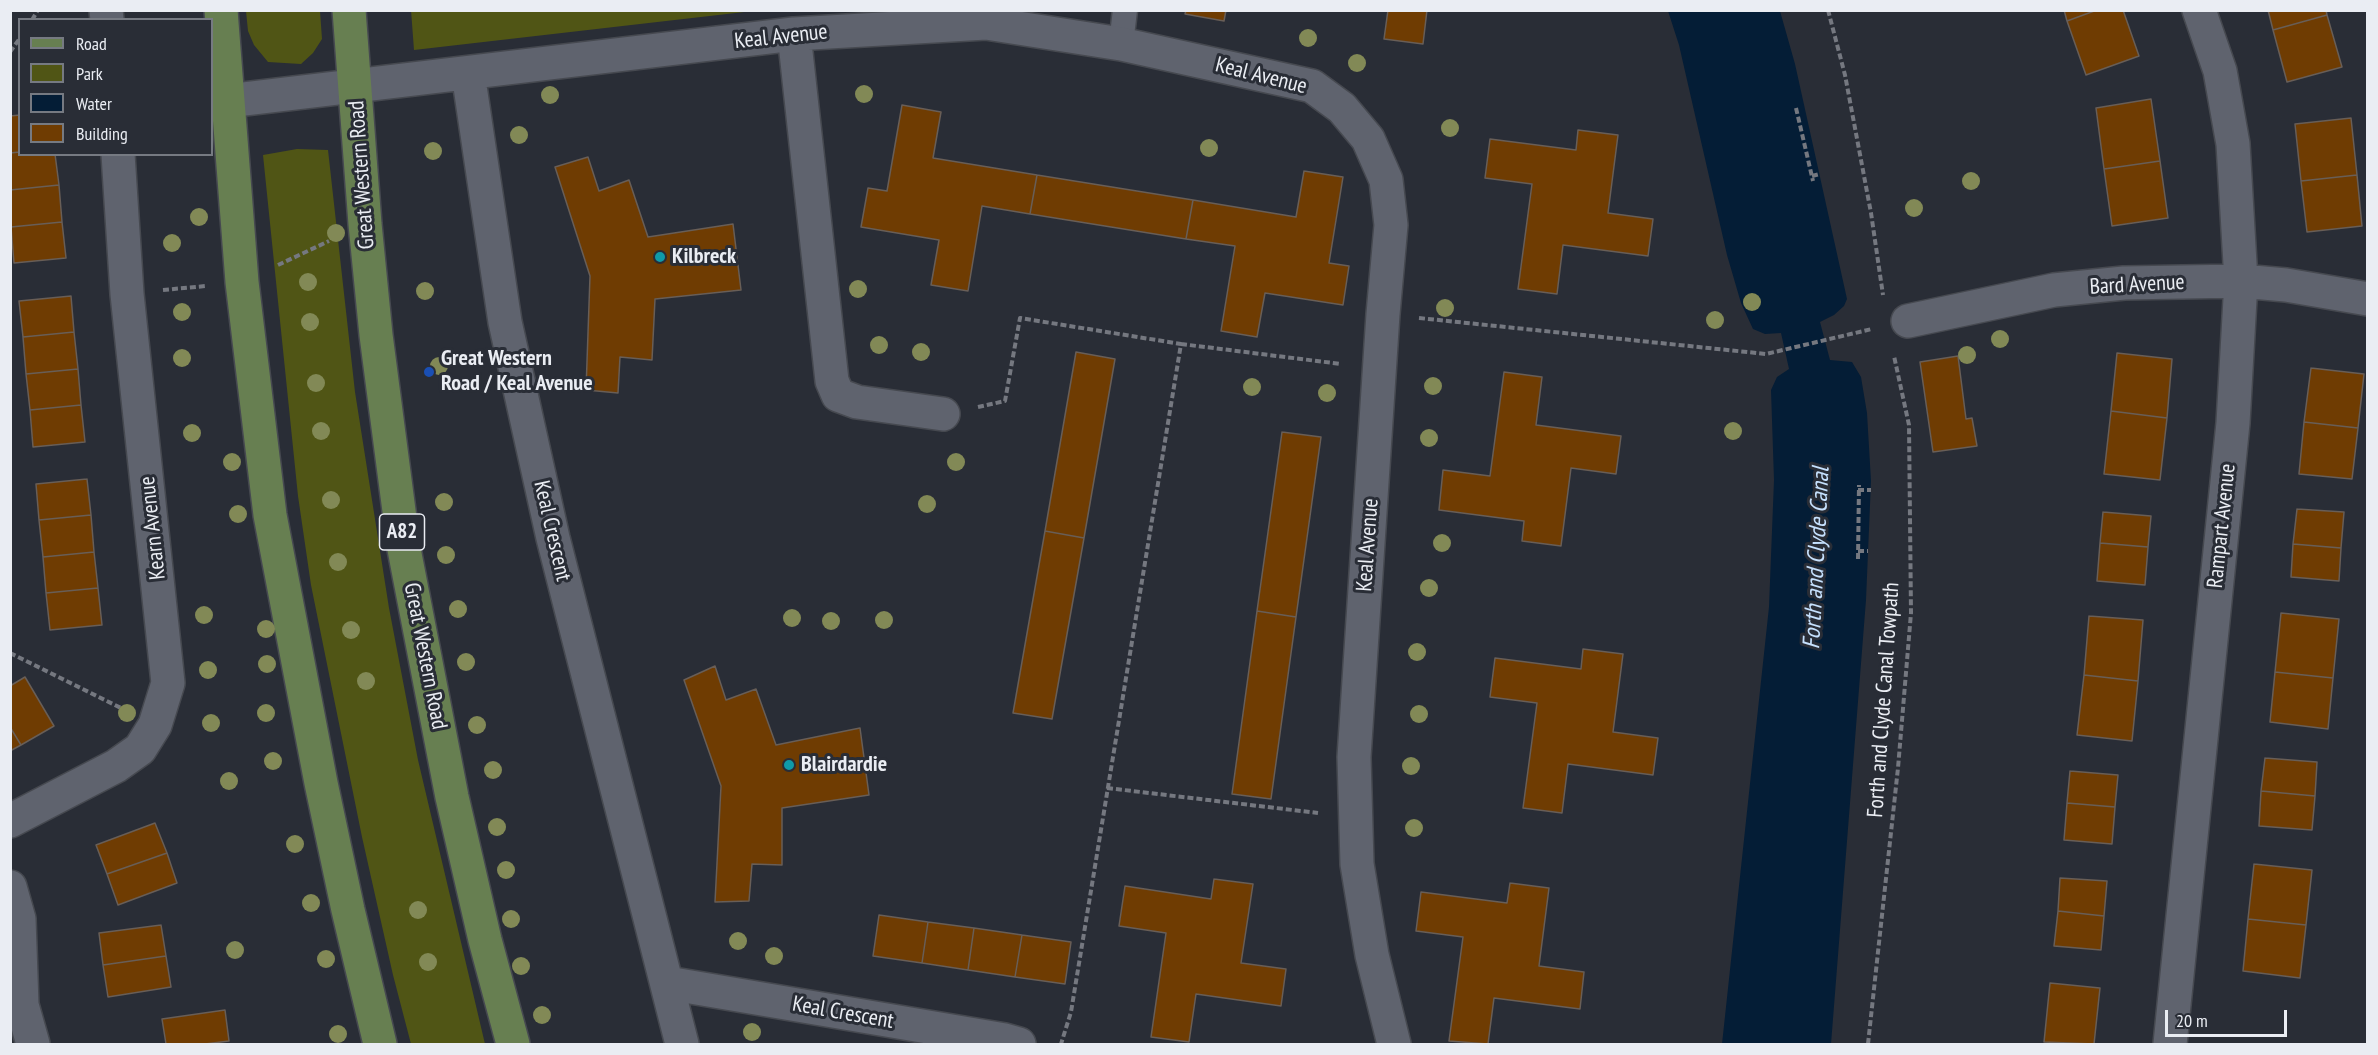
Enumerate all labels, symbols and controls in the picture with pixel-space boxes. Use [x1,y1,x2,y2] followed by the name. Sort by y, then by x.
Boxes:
[18,18,213,156] legend
[733,19,829,55] street label: Keal Avenue
[76,32,107,55] text: Road
[1213,52,1309,100] street label: Keal Avenue
[76,62,103,85] text: Park
[76,92,112,115] text: Water
[344,100,380,250] street label: Great Western Road
[76,122,128,145] text: Building
[672,244,736,270] place label: Kilbreck
[653,250,667,264] marker: Kilbreck
[2089,269,2185,301] street label: Bard Avenue
[441,346,593,398] place label: Great Western Road / Keal Avenue
[422,365,436,379] marker: Great Western Road / Keal Avenue
[2202,462,2242,590] street label: Rampart Avenue
[1798,466,1836,650] water label: Forth and Clyde Canal
[134,475,172,581] street label: Kearn Avenue
[528,478,576,584] street label: Keal Crescent
[1352,498,1384,592] street label: Keal Avenue
[380,514,424,550] road number: A82
[398,580,452,732] street label: Great Western Road
[1863,582,1905,818] street label: Forth and Clyde Canal Towpath
[801,752,887,778] place label: Blairdardie
[782,758,796,772] marker: Blairdardie
[790,991,896,1035] street label: Keal Crescent
[2168,998,2290,1036] scale bar
[2176,1009,2208,1032] text: 20 m

